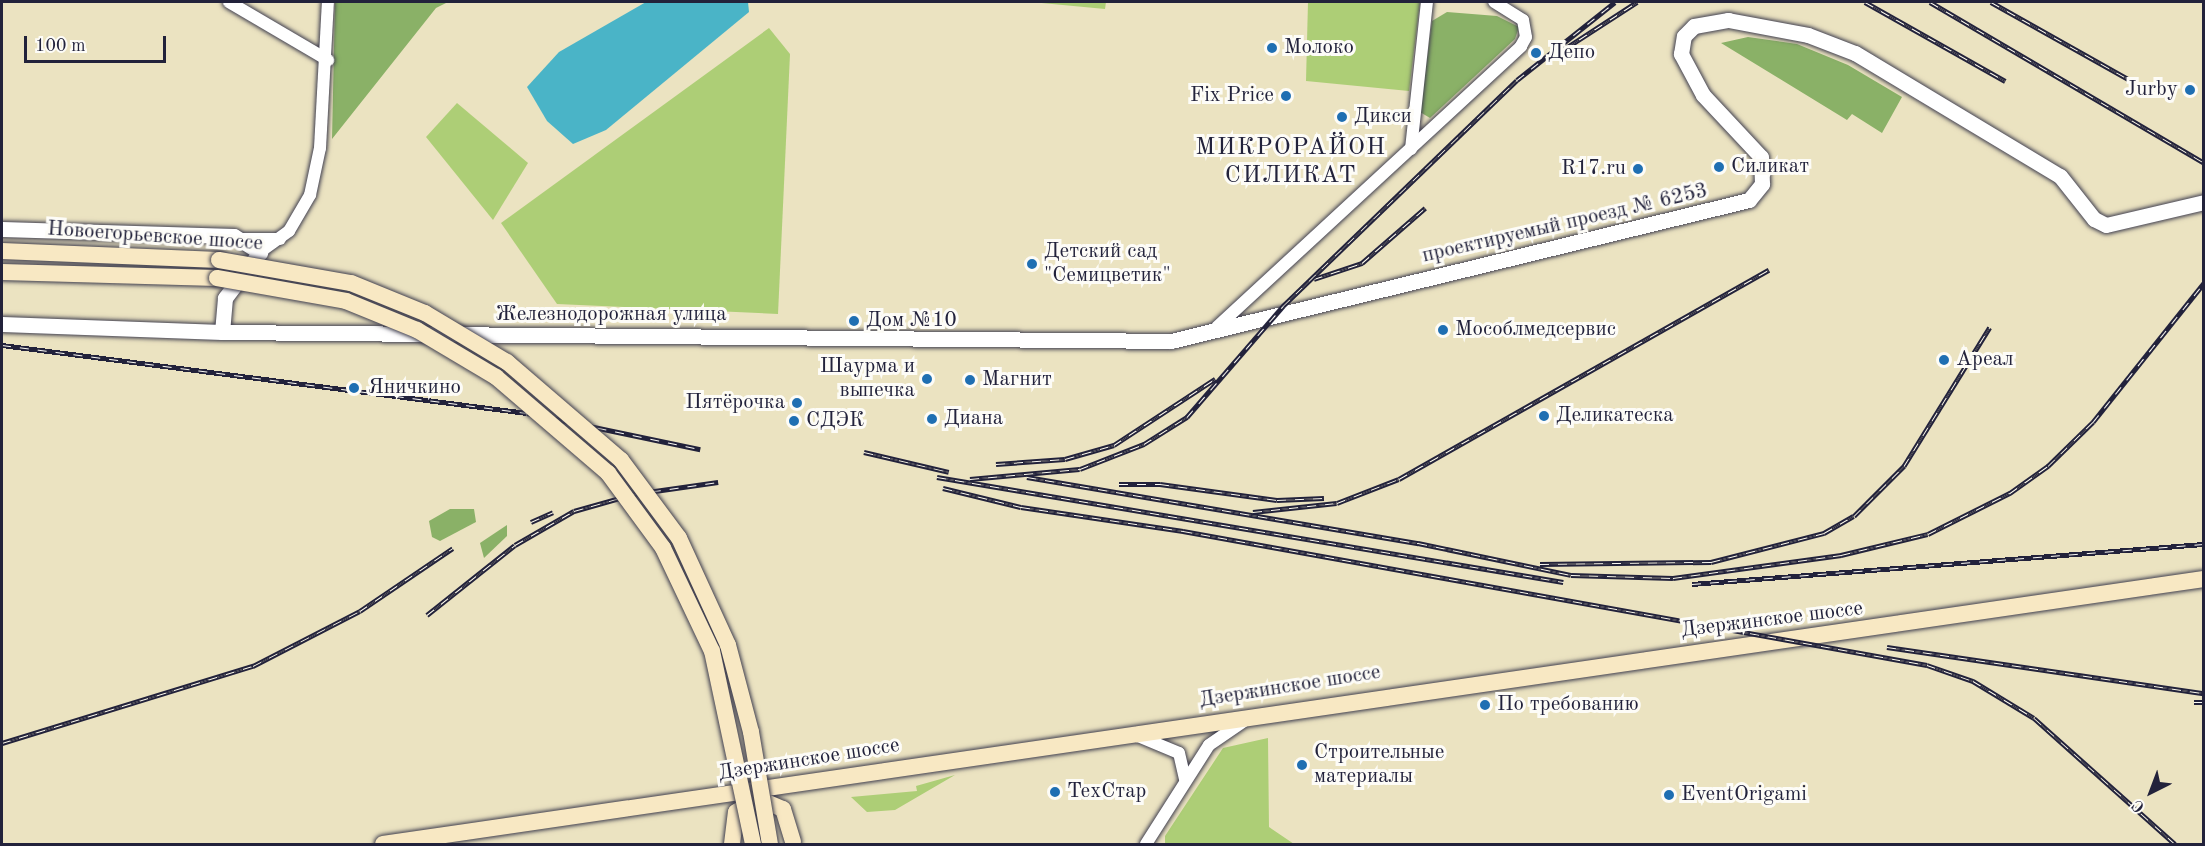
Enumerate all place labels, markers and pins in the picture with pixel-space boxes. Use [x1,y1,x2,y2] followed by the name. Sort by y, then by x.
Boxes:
[1284,35,1354,61] place label: Молоко
[1548,40,1595,66] place label: Депо
[1265,41,1279,55] marker: Молоко
[1529,46,1543,60] marker: Депо
[2125,77,2178,103] place label: Jurby
[1190,83,1274,109] place label: Fix Price
[2183,83,2197,97] marker: Jurby
[1279,89,1293,103] marker: Fix Price
[1354,104,1412,130] place label: Дикси
[1335,110,1349,124] marker: Дикси
[1731,154,1809,180] place label: Силикат
[1561,156,1626,182] place label: R17.ru
[1712,160,1726,174] marker: Силикат
[1631,162,1645,176] marker: R17.ru
[1044,239,1171,289] place label: Детский сад "Семицветик"
[1025,257,1039,271] marker: Детский сад "Семицветик"
[866,308,957,334] place label: Дом №10
[847,314,861,328] marker: Дом №10
[1455,317,1616,343] place label: Мособлмедсервис
[1436,323,1450,337] marker: Мособлмедсервис
[1956,347,2014,373] place label: Ареал
[1937,353,1951,367] marker: Ареал
[820,354,915,404] place label: Шаурма и выпечка
[982,367,1052,393] place label: Магнит
[920,372,934,386] marker: Шаурма и выпечка
[963,373,977,387] marker: Магнит
[368,375,461,401] place label: Яничкино
[345,379,363,397] marker: Яничкино
[685,390,785,416] place label: Пятёрочка
[790,396,804,410] marker: Пятёрочка
[1556,403,1674,429] place label: Деликатеска
[944,406,1003,432] place label: Диана
[806,408,864,434] place label: СДЭК
[1537,409,1551,423] marker: Деликатеска
[925,412,939,426] marker: Диана
[787,414,801,428] marker: СДЭК
[1497,692,1638,718] place label: По требованию
[1478,698,1492,712] marker: По требованию
[1314,740,1444,790] place label: Строительные материалы
[1295,758,1309,772] marker: Строительные материалы
[1067,779,1146,805] place label: ТехСтар
[1681,782,1807,808] place label: EventOrigami
[1048,785,1062,799] marker: ТехСтар
[1662,788,1676,802] marker: EventOrigami

